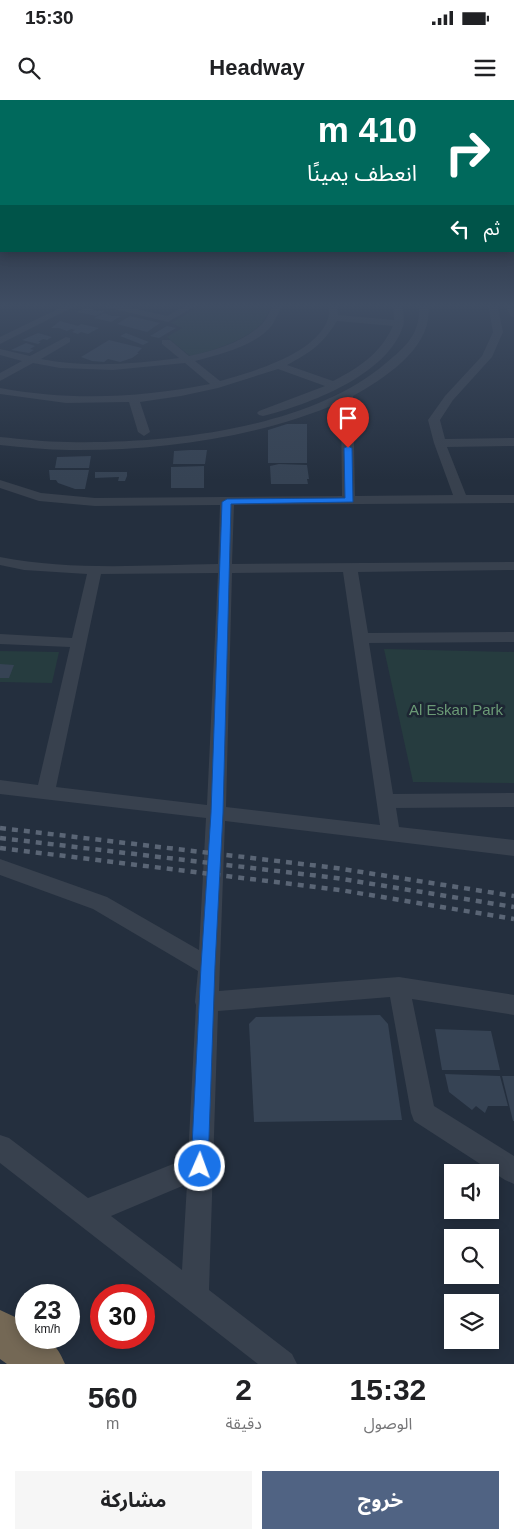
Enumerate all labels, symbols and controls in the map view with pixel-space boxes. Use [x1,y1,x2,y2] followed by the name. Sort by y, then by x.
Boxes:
[25,7,74,28] text: 15:30
[15,54,43,82] icon: search
[471,54,499,82] icon: menu
[209,55,305,80] text: Headway
[318,110,417,149] text: 410 m
[435,120,500,185] icon: right
[307,161,417,186] text: انعطف يمينًا
[446,215,474,243] icon: left
[484,218,500,239] text: ثم
[327,397,369,448] pin
[334,404,362,432] icon: arrive
[409,701,504,718] park label: Al Eskan Park
[173,1139,225,1191] position arrow
[444,1164,499,1349] map controls
[444,1164,499,1219] button: sound
[444,1229,499,1284] button: search
[90,1284,155,1349] speed limit sign: 30
[444,1294,499,1349] button: layers
[34,1296,61,1324] text: 23
[34,1322,61,1336] text: km/h
[235,1373,252,1406] text: 2
[350,1373,426,1406] text: 15:32
[88,1381,138,1414] text: 560
[106,1415,119,1432] text: m
[225,1415,262,1432] text: دقيقة
[364,1415,412,1432] text: الوصول
[15,1471,252,1529] button: مشاركة
[262,1471,499,1529] button: خروج

